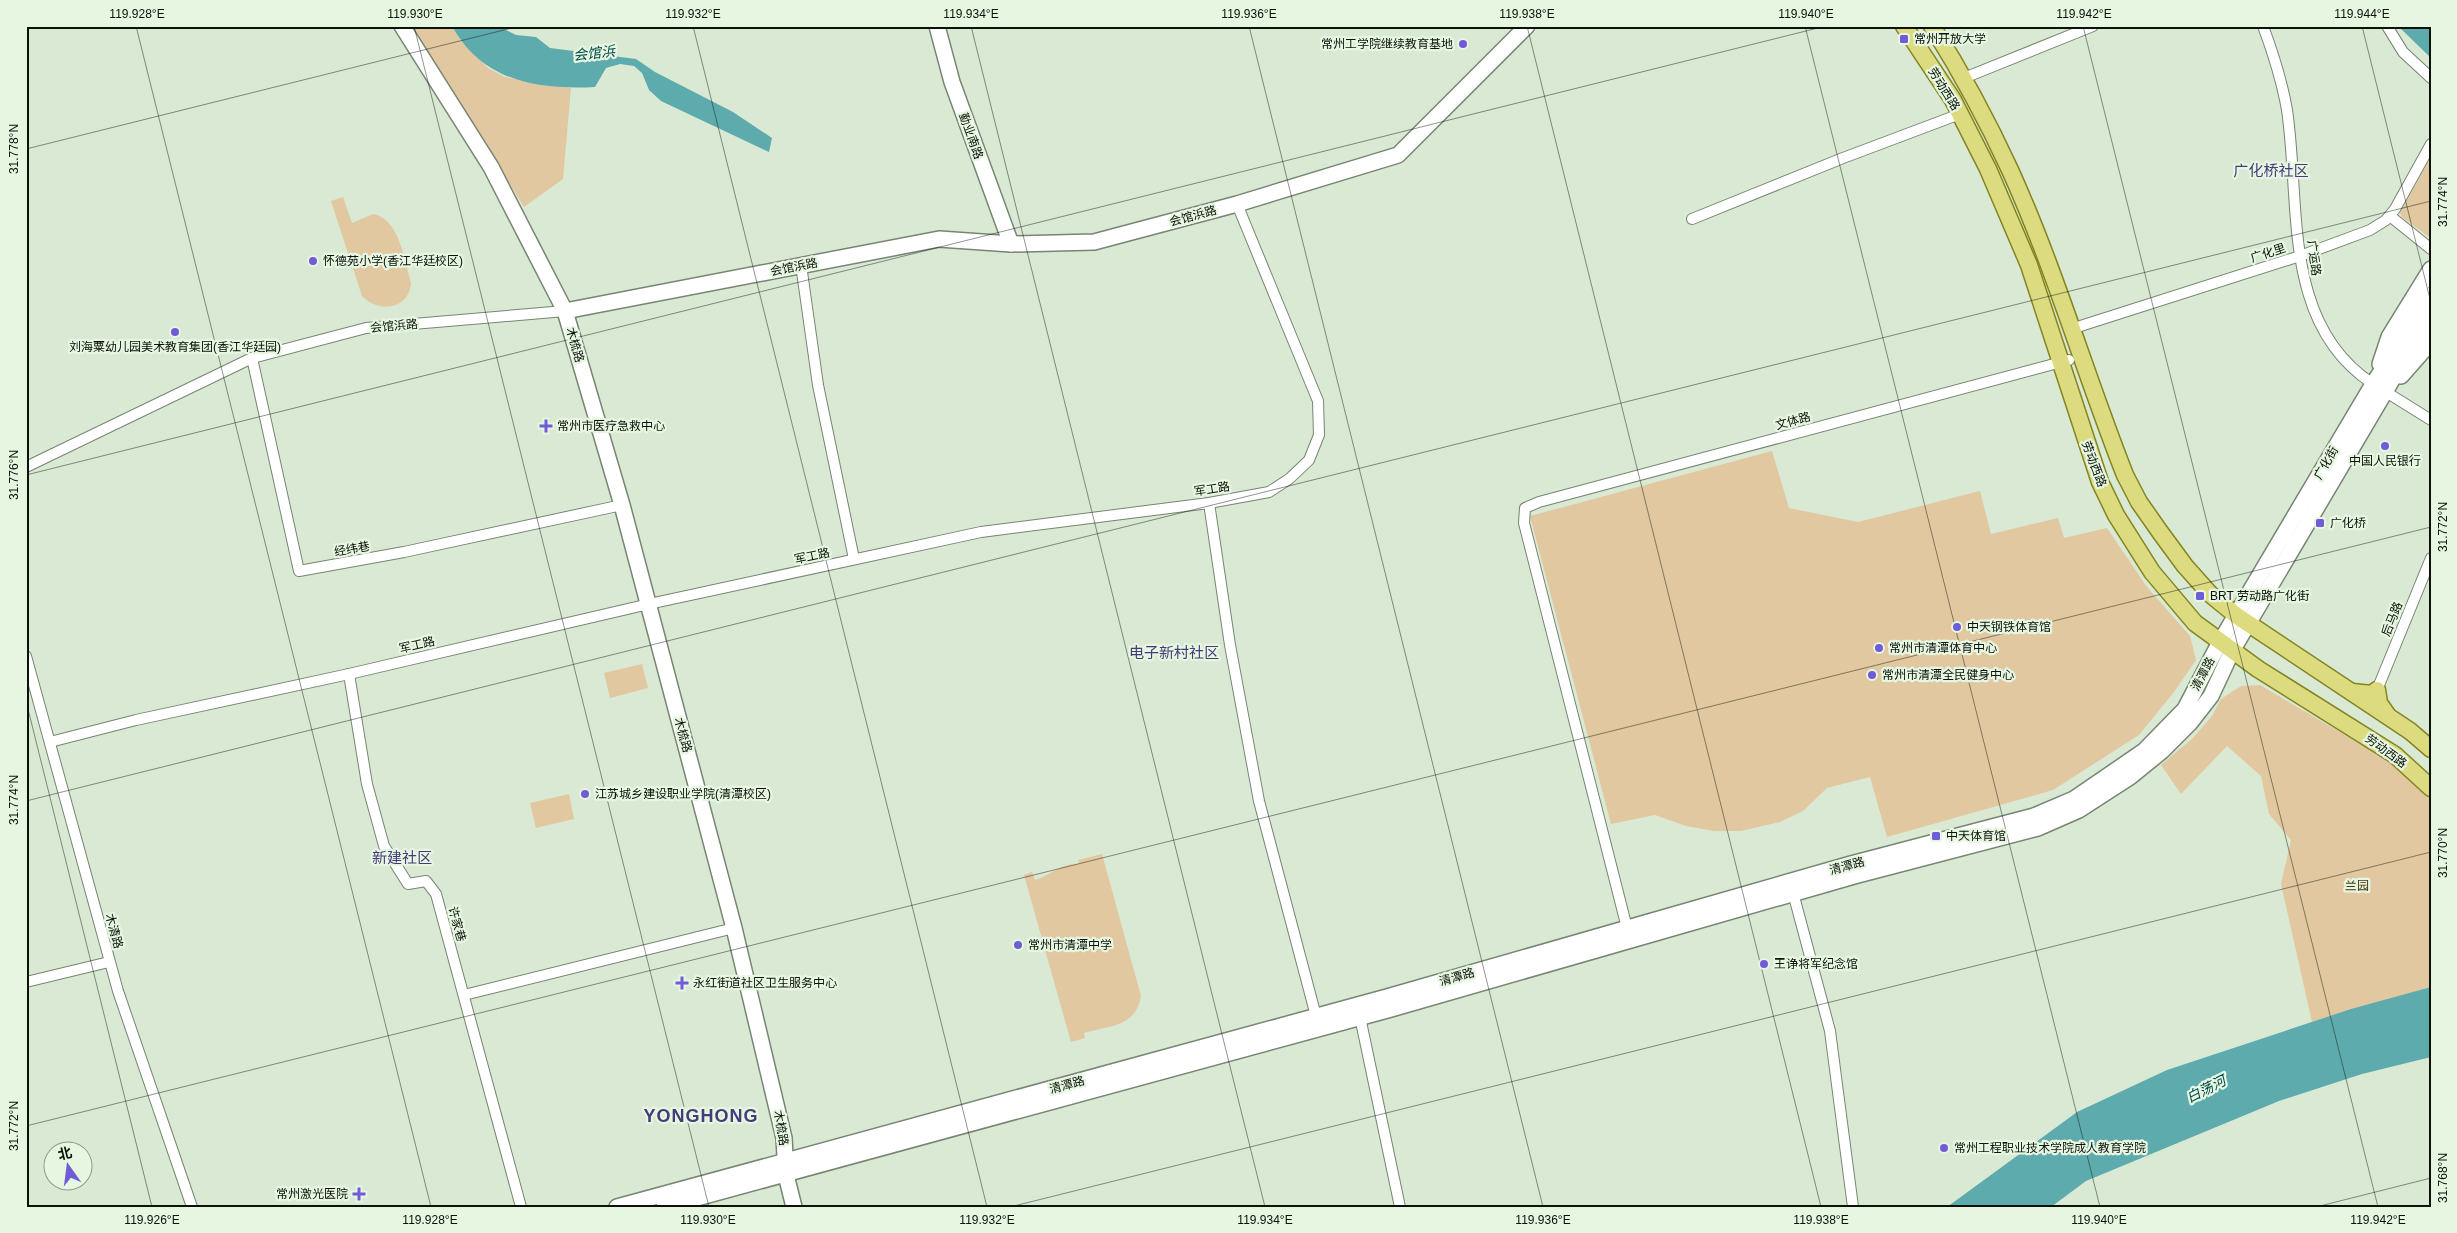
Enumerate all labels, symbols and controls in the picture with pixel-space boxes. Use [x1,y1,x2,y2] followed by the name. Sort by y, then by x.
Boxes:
[109,7,165,21] text: 119.928°E
[387,7,443,21] text: 119.930°E
[665,7,721,21] text: 119.932°E
[943,7,999,21] text: 119.934°E
[1221,7,1277,21] text: 119.936°E
[1499,7,1555,21] text: 119.938°E
[1778,7,1834,21] text: 119.940°E
[2056,7,2112,21] text: 119.942°E
[2334,7,2390,21] text: 119.944°E
[1914,32,1986,46] place label: 常州开放大学
[1898,33,1910,45] marker: 常州开放大学
[1321,37,1453,51] place label: 常州工学院继续教育基地
[1457,38,1469,50] marker: 常州工学院继续教育基地
[572,43,617,63] water label: 会馆浜
[1925,65,1963,113] street label: 劳动西路
[956,111,986,161] street label: 勤业南路
[7,124,21,174] text: 31.778°N
[2233,162,2309,179] district label: 广化桥社区
[2436,177,2450,227] text: 31.774°N
[1168,203,1218,229] street label: 会馆浜路
[2305,239,2323,277] street label: 广运路
[2249,241,2287,265] street label: 广化里
[323,254,463,268] place label: 怀德苑小学(香江华廷校区)
[307,255,319,267] marker: 怀德苑小学(香江华廷校区)
[769,256,819,278] street label: 会馆浜路
[369,317,419,335] street label: 会馆浜路
[169,326,181,338] marker: 刘海粟幼儿园美术教育集团(香江华廷园)
[563,326,587,364] street label: 木梳路
[69,340,281,354] place label: 刘海粟幼儿园美术教育集团(香江华廷园)
[1774,410,1812,432] street label: 文体路
[539,419,553,433] marker: 常州市医疗急救中心
[557,419,665,433] place label: 常州市医疗急救中心
[2079,439,2109,489] street label: 劳动西路
[2379,440,2391,452] marker: 中国人民银行
[2311,444,2341,482] street label: 广化街
[7,450,21,500] text: 31.776°N
[2349,454,2421,468] place label: 中国人民银行
[1193,479,1231,499] street label: 军工路
[2436,502,2450,552] text: 31.772°N
[2330,516,2366,530] place label: 广化桥
[2314,517,2326,529] marker: 广化桥
[333,539,371,559] street label: 经纬巷
[793,545,831,567] street label: 军工路
[2210,589,2309,603] place label: BRT 劳动路广化街
[2194,590,2206,602] marker: BRT 劳动路广化街
[2379,600,2405,638] street label: 后马路
[1967,620,2051,634] place label: 中天钢铁体育馆
[1951,621,1963,633] marker: 中天钢铁体育馆
[398,634,436,656] street label: 军工路
[1889,641,1997,655] place label: 常州市清潭体育中心
[1873,642,1885,654] marker: 常州市清潭体育中心
[1129,644,1219,661] district label: 电子新村社区
[2188,655,2218,693] street label: 清潭路
[1882,668,2014,682] place label: 常州市清潭全民健身中心
[1866,669,1878,681] marker: 常州市清潭全民健身中心
[672,716,694,754] street label: 木梳路
[2362,731,2410,771] street label: 劳动西路
[7,775,21,825] text: 31.774°N
[595,787,771,801] place label: 江苏城乡建设职业学院(清潭校区)
[579,788,591,800] marker: 江苏城乡建设职业学院(清潭校区)
[2436,828,2450,878] text: 31.770°N
[1946,829,2006,843] place label: 中天体育馆
[1930,830,1942,842] marker: 中天体育馆
[372,849,432,866] district label: 新建社区
[1828,855,1866,877] street label: 清潭路
[2345,879,2369,893] park label: 兰园
[446,905,468,943] street label: 许家巷
[103,912,125,950] street label: 木清路
[1028,938,1112,952] place label: 常州市清潭中学
[1012,939,1024,951] marker: 常州市清潭中学
[1774,957,1858,971] place label: 王诤将军纪念馆
[1758,958,1770,970] marker: 王诤将军纪念馆
[1438,965,1476,989] street label: 清潭路
[675,976,689,990] marker: 永红街道社区卫生服务中心
[693,976,837,990] place label: 永红街道社区卫生服务中心
[2184,1071,2231,1106] water label: 白荡河
[1048,1074,1086,1096] street label: 清潭路
[7,1101,21,1151] text: 31.772°N
[643,1106,759,1126] district label: YONGHONG
[771,1109,791,1147] street label: 木梳路
[42,1140,92,1190] north arrow
[1954,1141,2146,1155] place label: 常州工程职业技术学院成人教育学院
[1938,1142,1950,1154] marker: 常州工程职业技术学院成人教育学院
[56,1144,74,1163] text: 北
[2436,1153,2450,1203] text: 31.768°N
[276,1187,348,1201] place label: 常州激光医院
[352,1187,366,1201] marker: 常州激光医院
[124,1213,180,1227] text: 119.926°E
[402,1213,458,1227] text: 119.928°E
[680,1213,736,1227] text: 119.930°E
[959,1213,1015,1227] text: 119.932°E
[1237,1213,1293,1227] text: 119.934°E
[1515,1213,1571,1227] text: 119.936°E
[1793,1213,1849,1227] text: 119.938°E
[2071,1213,2127,1227] text: 119.940°E
[2350,1213,2406,1227] text: 119.942°E

